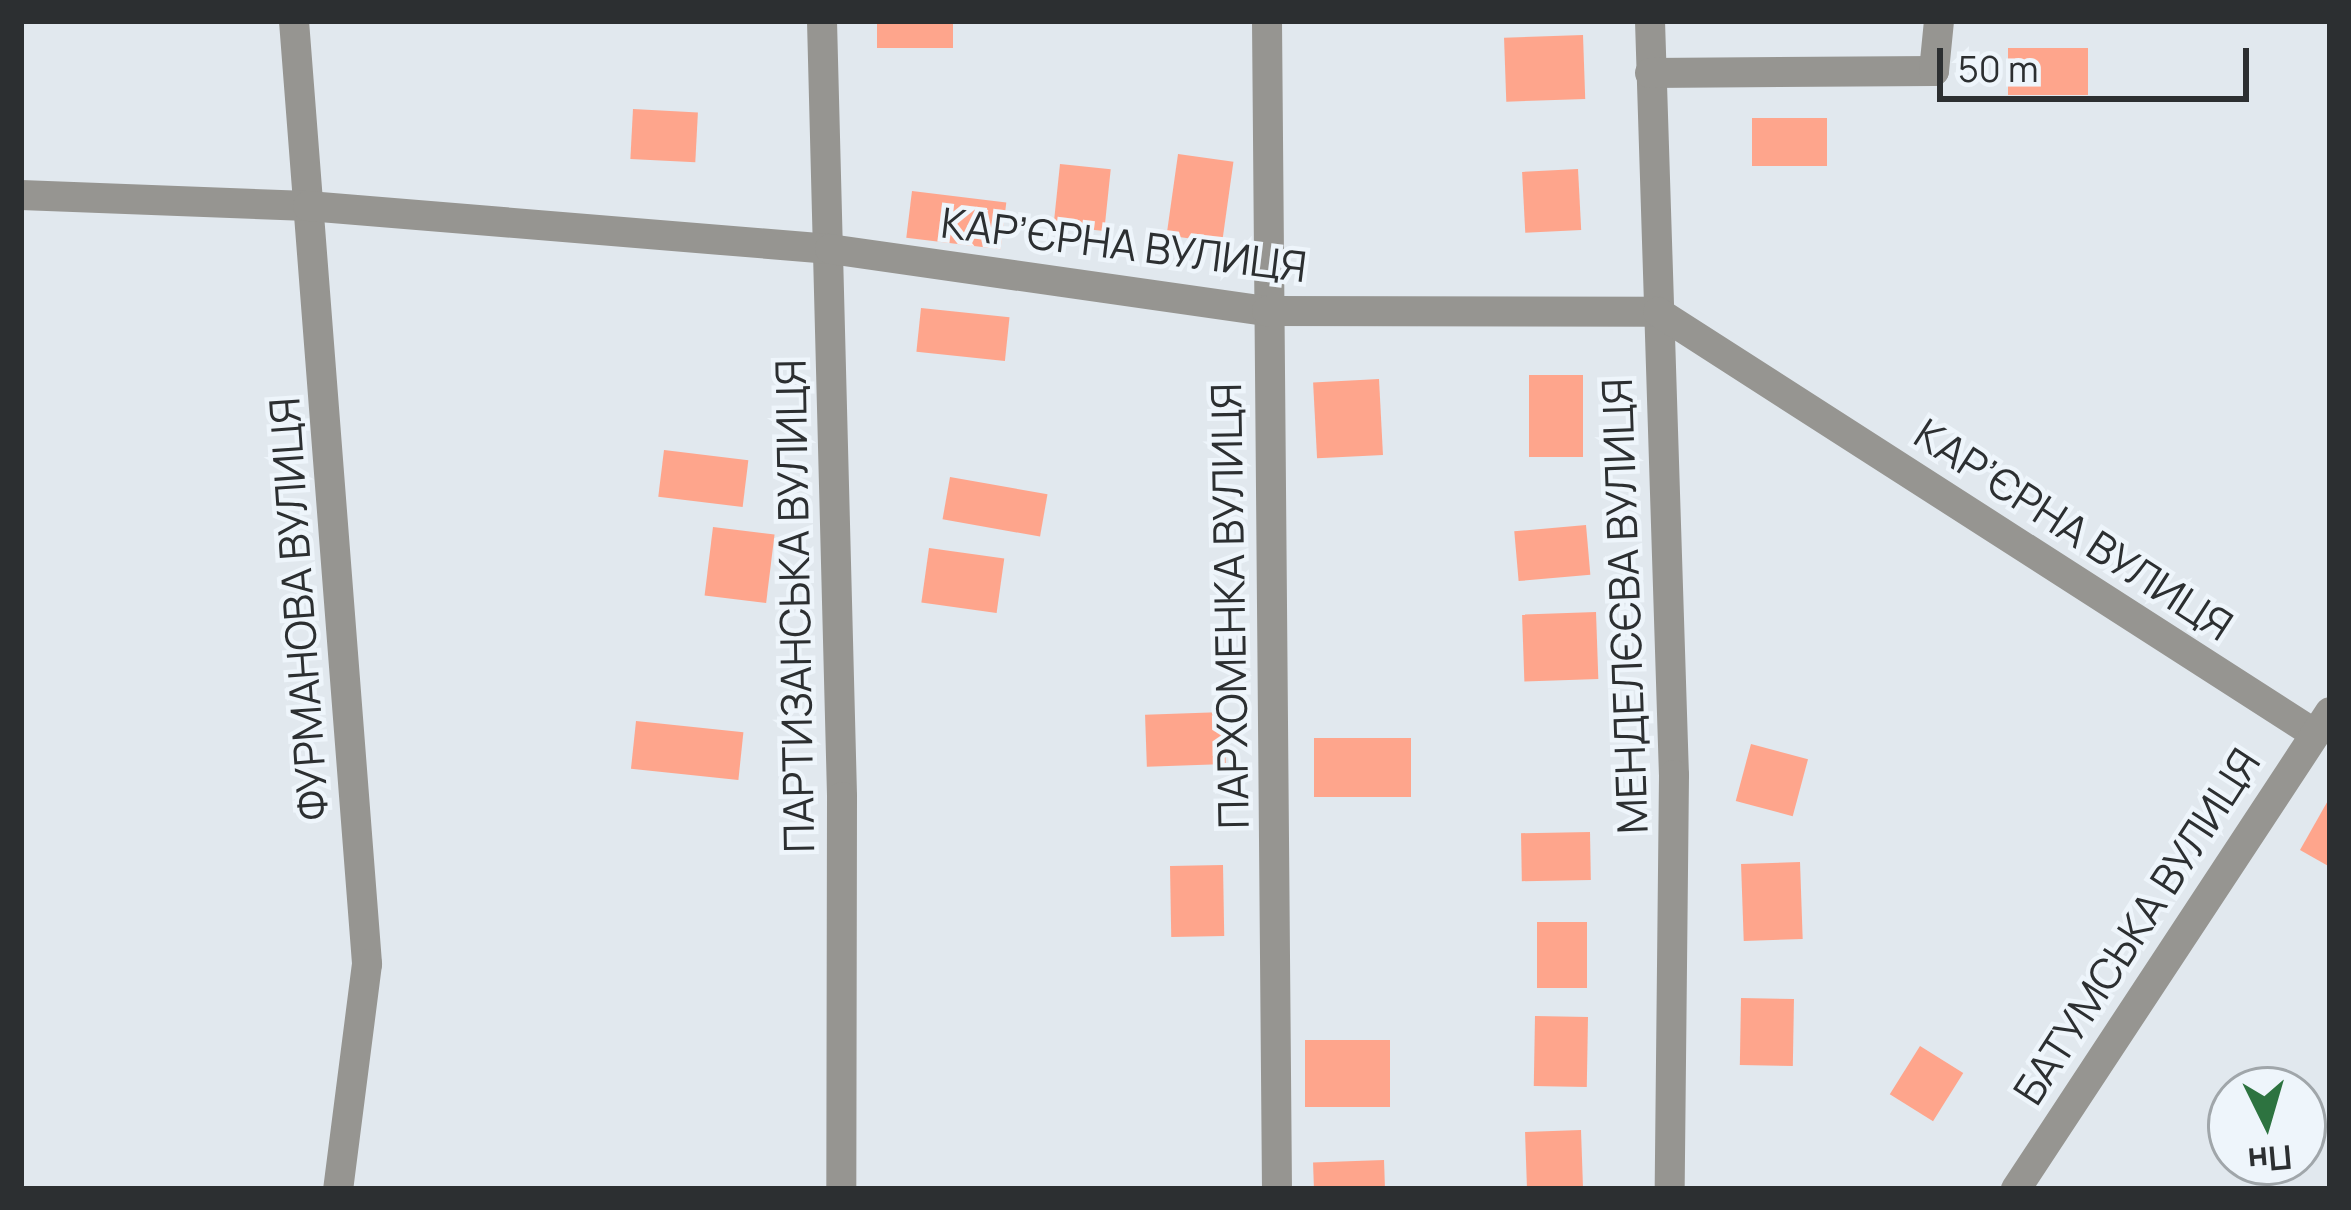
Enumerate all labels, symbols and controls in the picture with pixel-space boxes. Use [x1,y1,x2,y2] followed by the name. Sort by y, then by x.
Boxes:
[1943,24,2255,98] scale bar
[1958,44,2038,93] text: 50 m
[938,197,1310,291] street label: КАР’ЄРНА ВУЛИЦЯ
[764,359,824,853] street label: ПАРТИЗАНСЬКА ВУЛИЦЯ
[1591,377,1657,835] street label: МЕНДЕЛЄЄВА ВУЛИЦЯ
[1200,383,1258,829] street label: ПАРХОМЕНКА ВУЛИЦЯ
[258,396,338,822] street label: ФУРМАНОВА ВУЛИЦЯ
[1906,408,2242,650] street label: КАР’ЄРНА ВУЛИЦЯ
[2002,739,2270,1113] street label: БАТУМСЬКА ВУЛИЦЯ
[2207,1066,2327,1186] north arrow
[2246,1135,2294,1184] text: Пн

